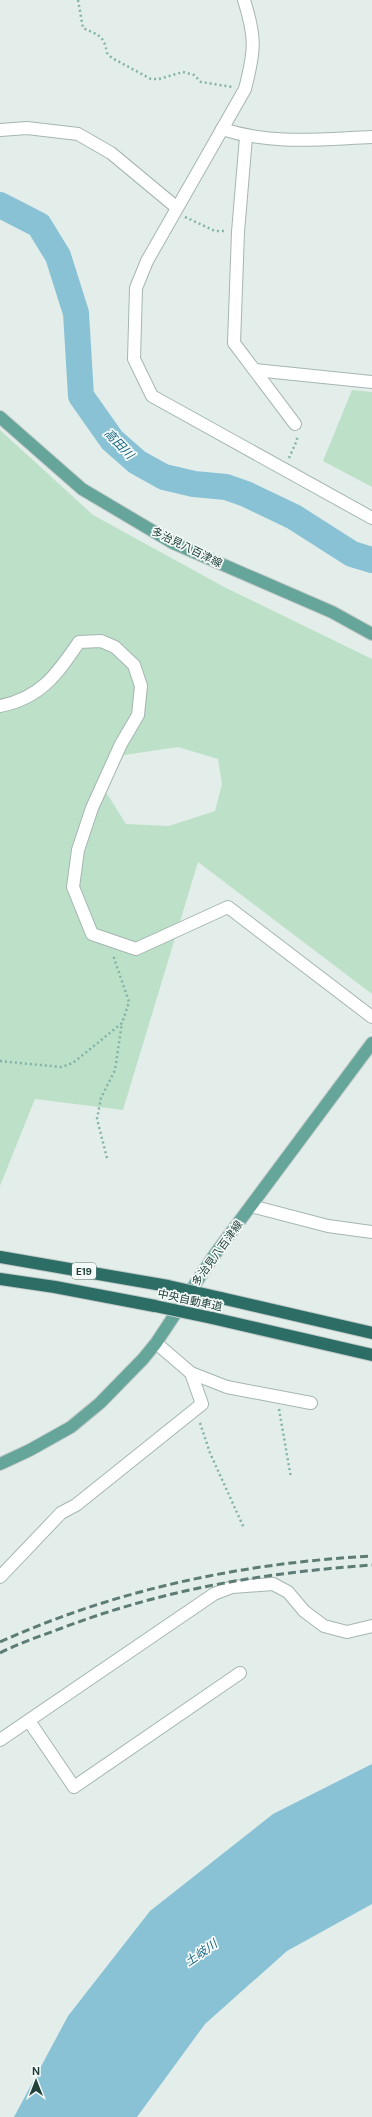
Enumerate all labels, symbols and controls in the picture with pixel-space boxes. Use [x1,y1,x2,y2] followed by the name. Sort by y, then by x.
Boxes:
[101,425,139,464] water label: 高田川
[149,524,225,570] street label: 多治見八百津線
[189,1218,245,1288] street label: 多治見八百津線
[72,1263,96,1279] road number: E19
[156,1286,224,1314] street label: 中央自動車道
[182,1935,222,1970] water label: 土岐川
[16,2061,56,2101] north arrow
[32,2064,40,2078] text: N

